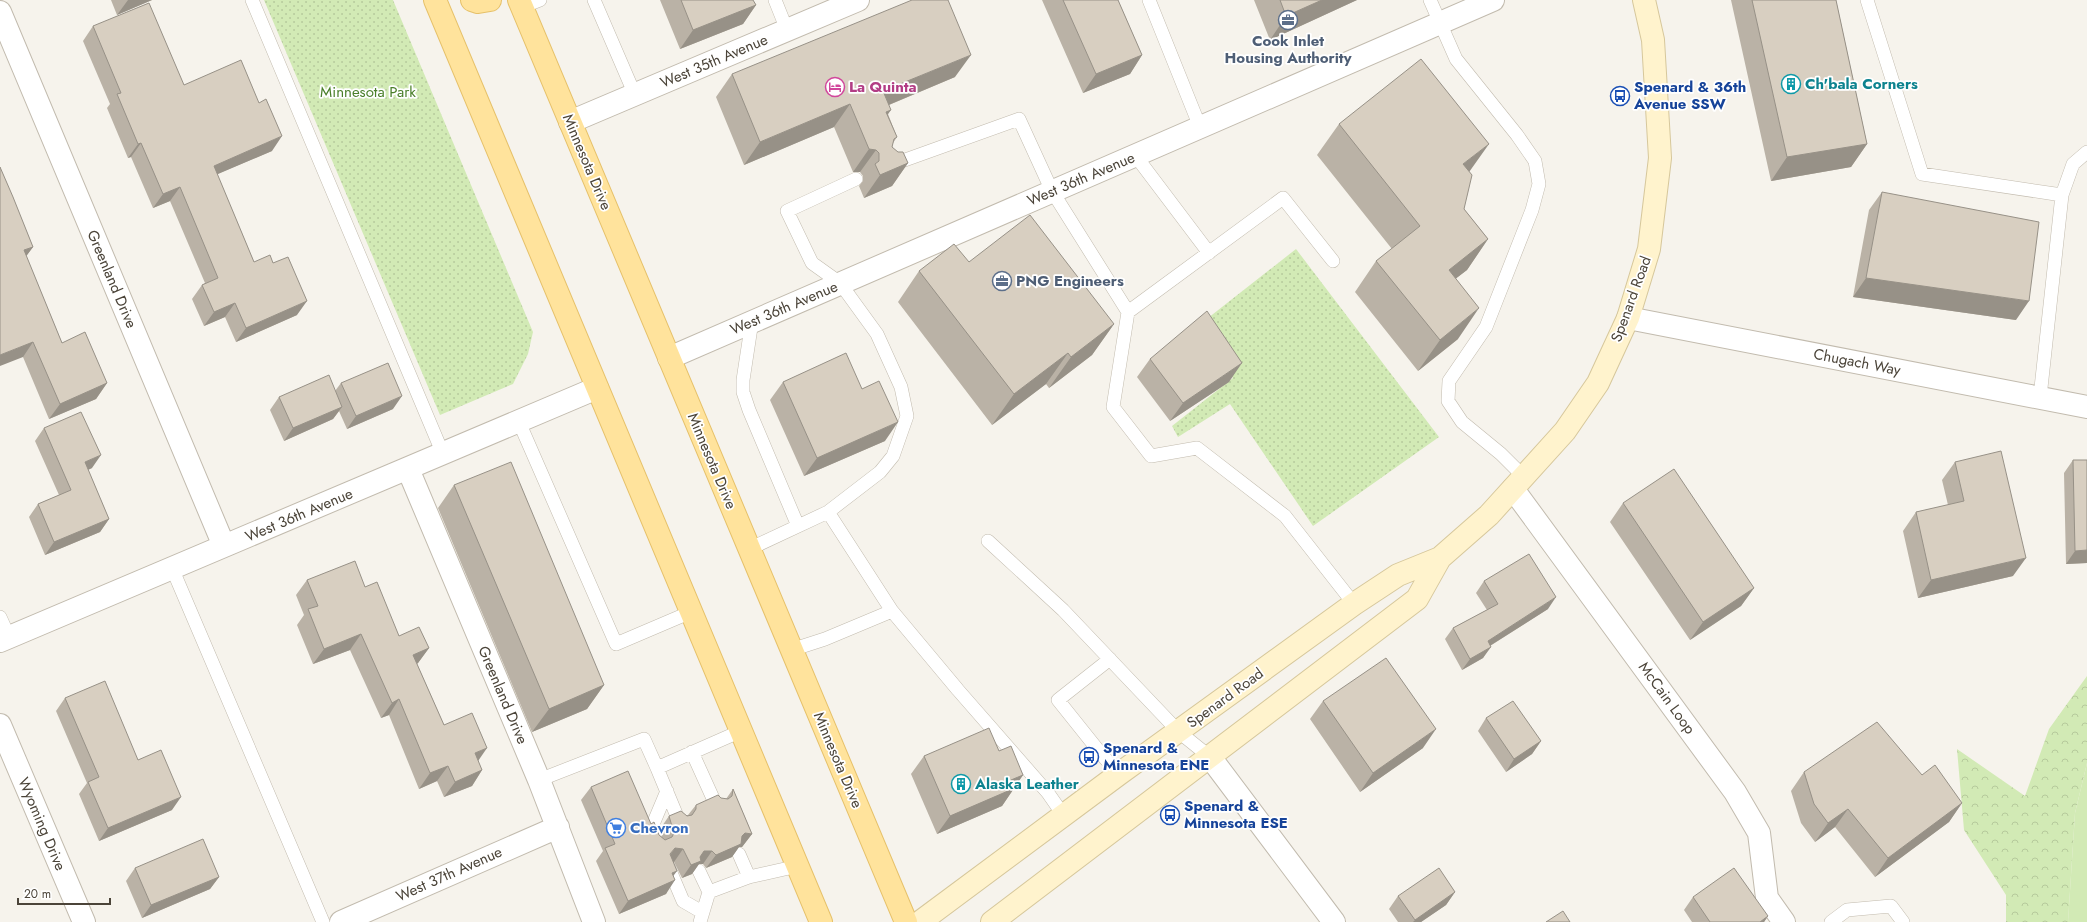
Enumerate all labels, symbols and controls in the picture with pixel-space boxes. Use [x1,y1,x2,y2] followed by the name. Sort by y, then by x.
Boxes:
[1277,9,1299,31] office icon: Cook Inlet Housing Authority
[657,28,771,94] street label: West 35th Avenue
[1225,30,1352,69] place label: Cook Inlet Housing Authority
[1780,73,1802,95] building icon: Ch'bala Corners
[1805,73,1918,95] place label: Ch'bala Corners
[824,76,846,98] hotel icon: La Quinta
[849,76,917,98] place label: La Quinta
[1633,76,1746,115] place label: Spenard & 36th Avenue SSW
[320,81,416,103] park label: Minnesota Park
[1609,85,1631,107] bus stop icon: Spenard & 36th Avenue SSW
[557,111,617,214] street label: Minnesota Drive
[1024,146,1138,212] street label: West 36th Avenue
[81,226,143,332] street label: Greenland Drive
[1605,253,1657,345] street label: Spenard Road
[991,270,1013,292] office icon: PNG Engineers
[1016,270,1124,292] place label: PNG Engineers
[727,275,841,341] street label: West 36th Avenue
[1811,343,1903,381] street label: Chugach Way
[682,410,742,513] street label: Minnesota Drive
[242,482,356,548] street label: West 36th Avenue
[472,642,534,748] street label: Greenland Drive
[1633,657,1701,739] street label: McCain Loop
[1182,663,1268,733] street label: Spenard Road
[808,709,868,812] street label: Minnesota Drive
[1103,737,1209,776] place label: Spenard & Minnesota ENE
[1078,746,1100,768] bus stop icon: Spenard & Minnesota ENE
[950,773,972,795] building icon: Alaska Leather
[974,773,1080,795] place label: Alaska Leather
[12,774,72,874] street label: Wyoming Drive
[1184,795,1288,834] place label: Spenard & Minnesota ESE
[1159,804,1181,826] bus stop icon: Spenard & Minnesota ESE
[605,817,627,839] supermarket icon: Chevron
[630,817,689,839] place label: Chevron
[392,841,506,907] street label: West 37th Avenue
[18,880,110,906] scale bar
[24,885,51,903] text: 20 m

